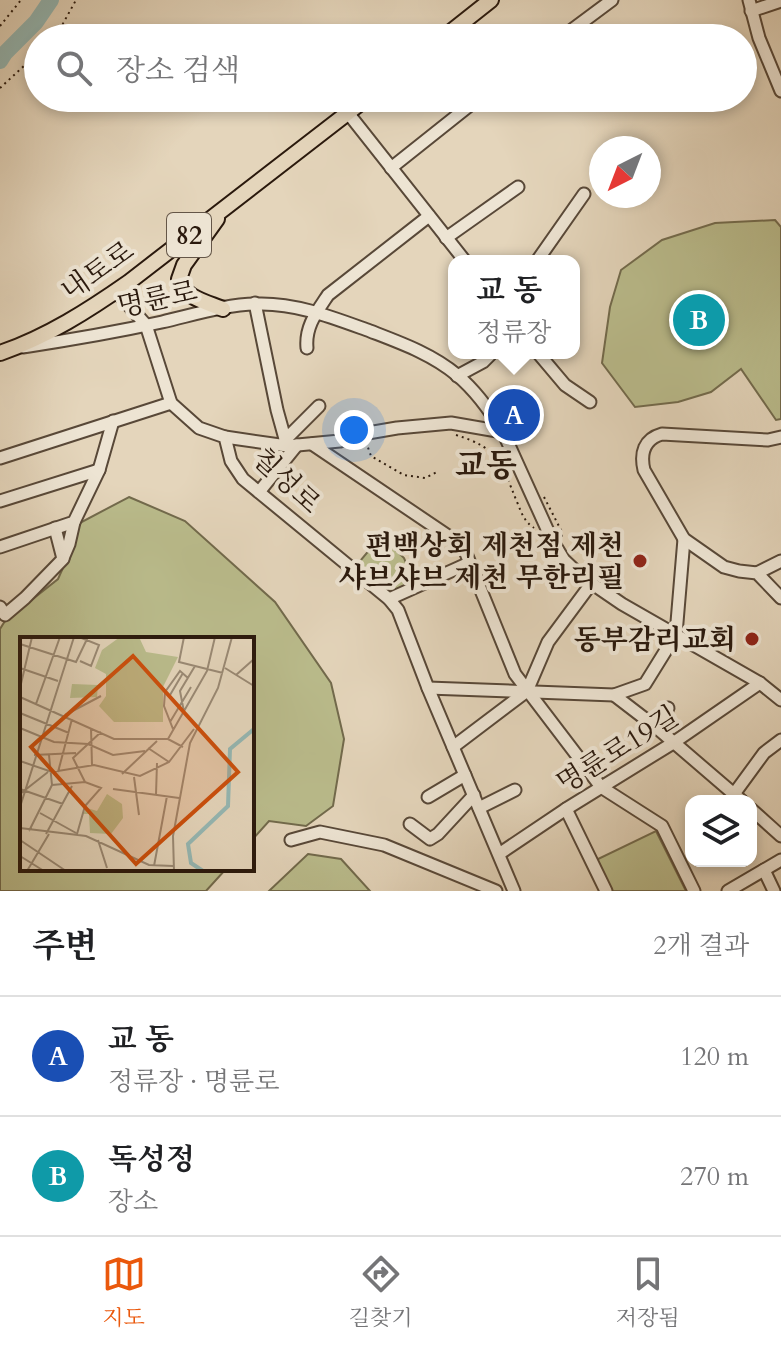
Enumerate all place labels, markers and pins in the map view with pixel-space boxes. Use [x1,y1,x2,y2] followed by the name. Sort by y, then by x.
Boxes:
[673,290,725,350] pin: B
[488,385,540,445] pin: A
[338,527,624,597] place label: 편백상회 제천점 제천 샤브샤브 제천 무한리필
[631,552,649,570] marker: 편백상회 제천점 제천 샤브샤브 제천 무한리필
[574,621,736,659] place label: 동부감리교회
[743,630,761,648] marker: 동부감리교회

